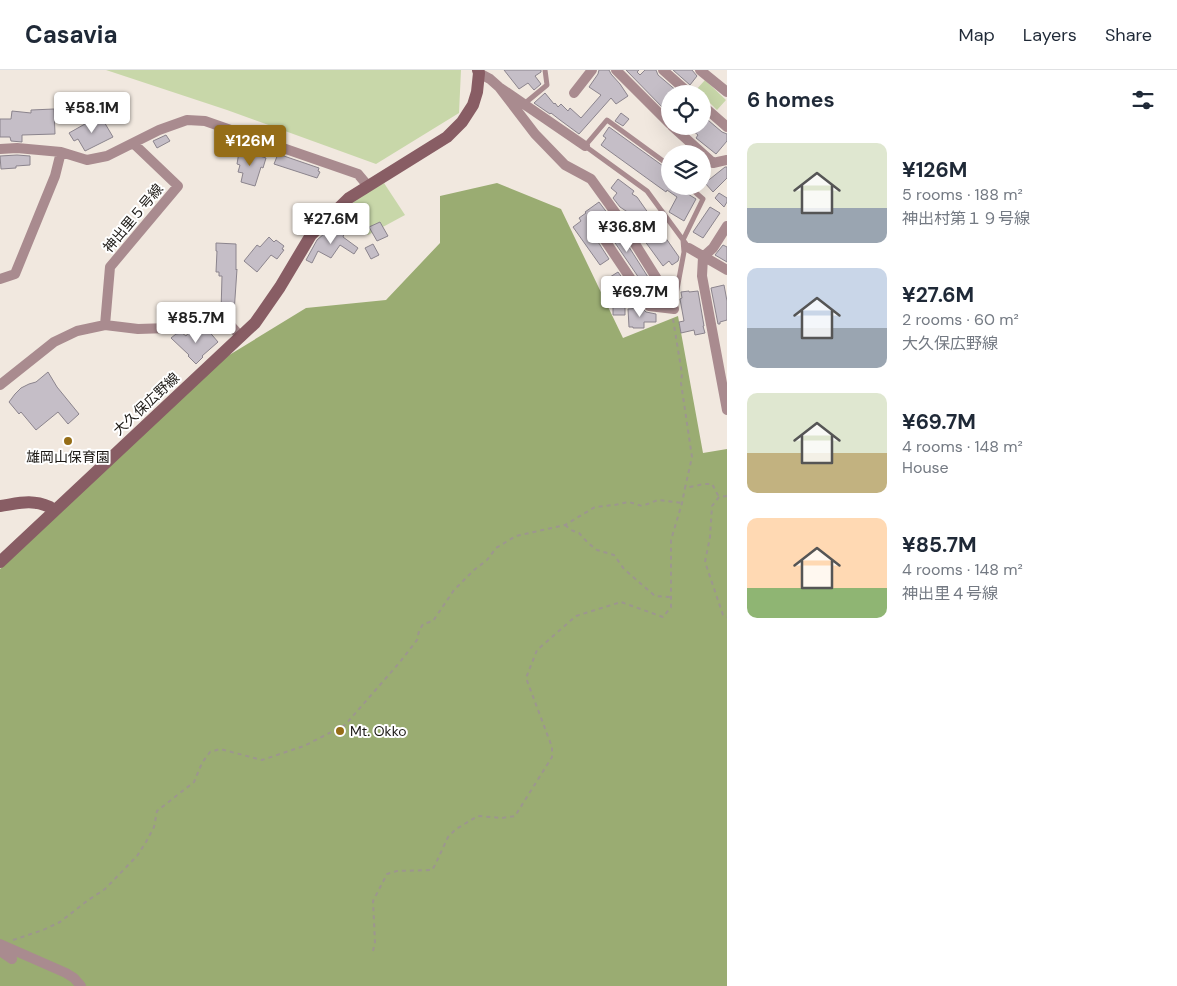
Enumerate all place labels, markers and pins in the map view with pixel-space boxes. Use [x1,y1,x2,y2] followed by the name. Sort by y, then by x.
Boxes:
[51,92,133,134] pin: ¥58.1M
[215,124,285,167] pin: ¥126M
[290,202,372,245] pin: ¥27.6M
[586,210,668,253] pin: ¥36.8M
[599,276,681,318] pin: ¥69.7M
[155,302,237,344] pin: ¥85.7M
[62,435,74,447] marker: 雄岡山保育園
[26,448,110,466] place label: 雄岡山保育園
[350,722,407,740] place label: Mt. Okko
[334,725,346,737] marker: Mt. Okko

